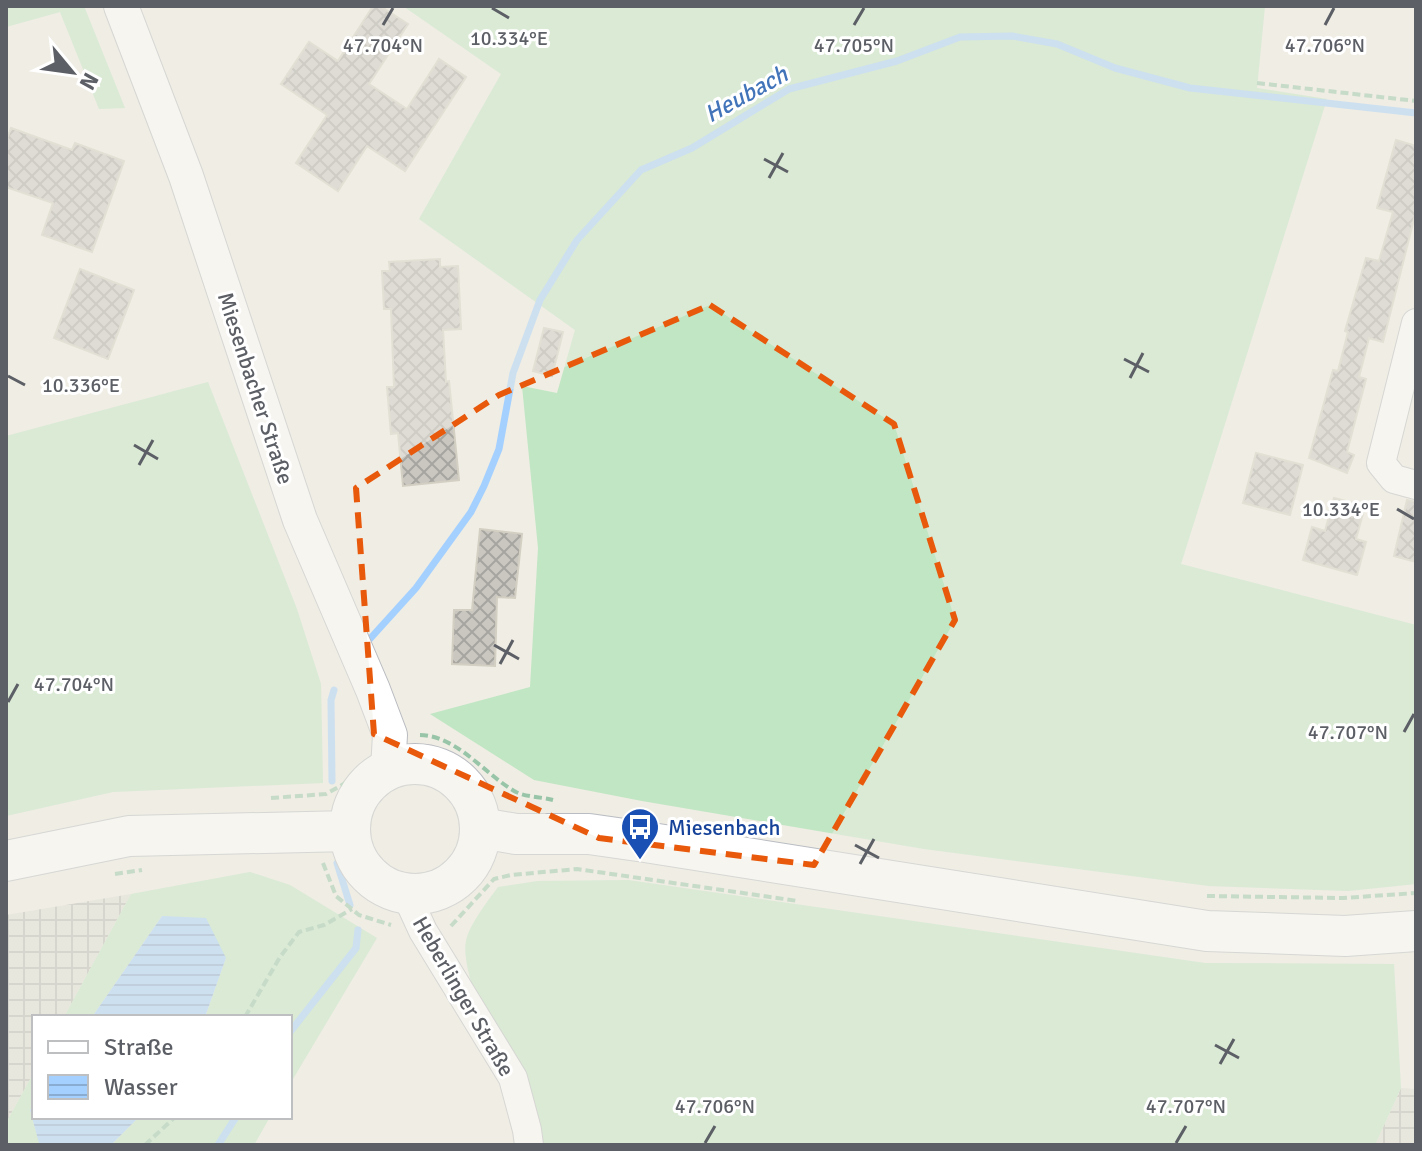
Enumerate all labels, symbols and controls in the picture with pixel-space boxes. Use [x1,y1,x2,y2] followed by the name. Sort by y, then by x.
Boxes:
[470,26,548,51] text: 10.334°E
[32,32,112,112] north arrow
[343,33,423,58] text: 47.704°N
[814,33,894,58] text: 47.705°N
[1285,33,1365,58] text: 47.706°N
[699,59,794,129] water label: Heubach
[74,68,105,95] text: N
[212,289,299,488] street label: Miesenbacher Straße
[42,373,120,398] text: 10.336°E
[1302,497,1380,522] text: 10.334°E
[34,672,114,697] text: 47.704°N
[1308,720,1388,745] text: 47.707°N
[619,806,661,861] bus stop icon: Miesenbach
[668,814,780,841] place label: Miesenbach
[407,911,520,1081] street label: Heberlinger Straße
[32,1015,292,1119] legend
[104,1032,174,1062] text: Straße
[104,1072,178,1102] text: Wasser
[675,1094,755,1119] text: 47.706°N
[1146,1094,1226,1119] text: 47.707°N

